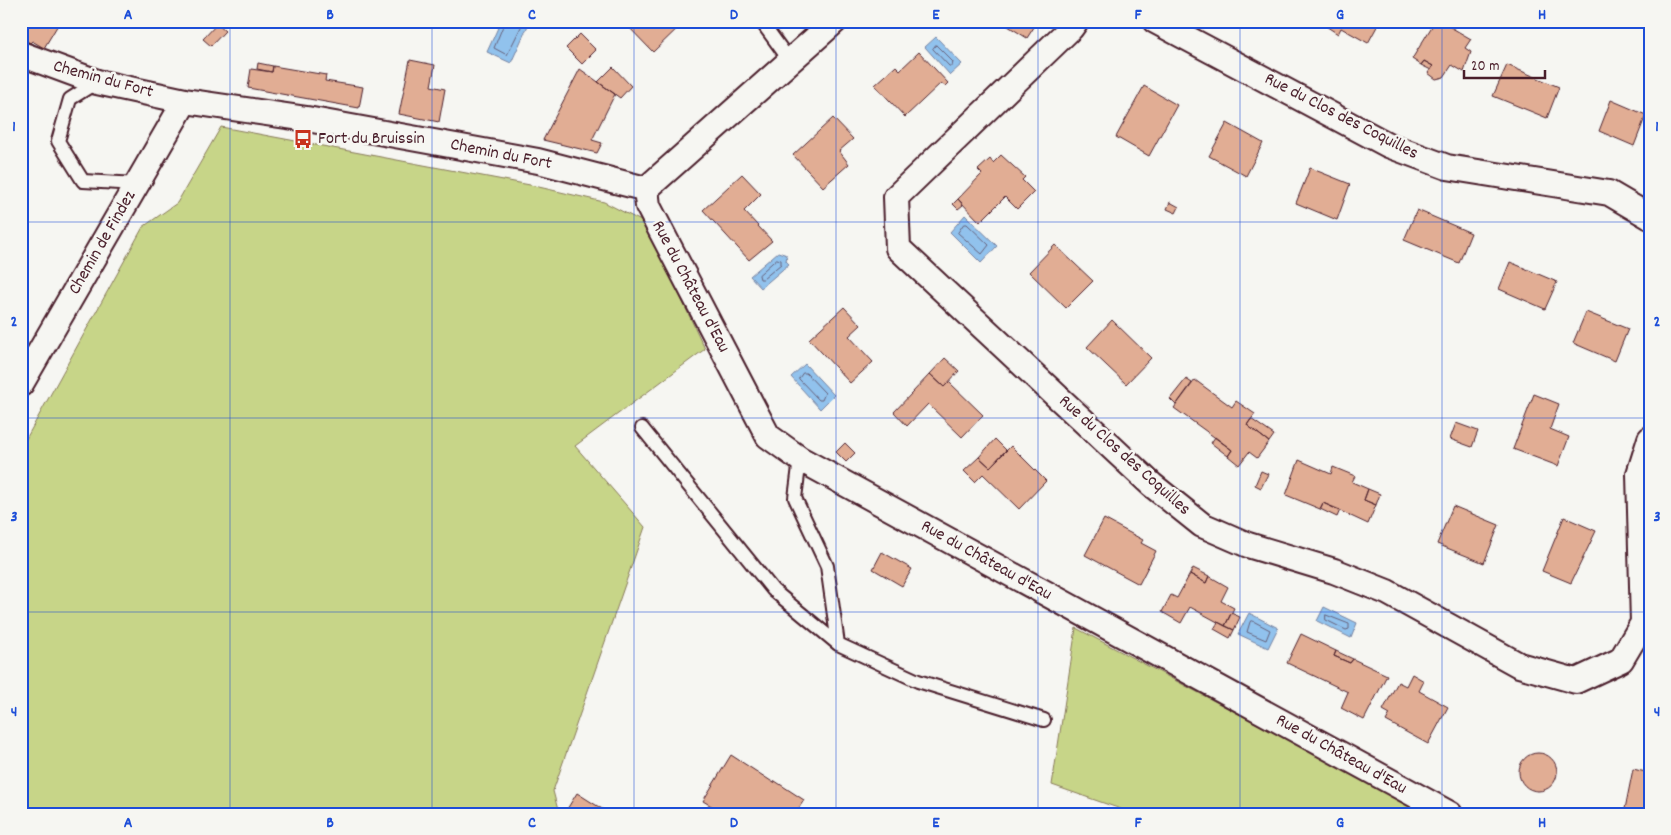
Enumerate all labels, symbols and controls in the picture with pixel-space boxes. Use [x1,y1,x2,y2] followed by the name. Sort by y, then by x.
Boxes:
[124,4,133,27] text: A
[326,4,334,27] text: B
[528,4,536,27] text: C
[730,4,739,27] text: D
[932,4,940,27] text: E
[1134,4,1142,27] text: F
[1336,4,1344,27] text: G
[1538,4,1546,27] text: H
[1464,48,1545,80] scale bar
[50,55,156,105] street label: Chemin du Fort
[1471,56,1499,78] text: 20 m
[1260,67,1422,167] street label: Rue du Clos des Coquilles
[12,116,16,139] text: 1
[1655,116,1659,139] text: 1
[318,127,425,152] place label: Fort du Bruissin
[292,128,314,150] bus stop icon: Fort du Bruissin
[448,133,554,177] street label: Chemin du Fort
[63,186,143,300] street label: Chemin de Findez
[645,217,735,357] street label: Rue du Château d'Eau
[11,311,18,334] text: 2
[1654,311,1661,334] text: 2
[1053,390,1195,522] street label: Rue du Clos des Coquilles
[10,506,18,529] text: 3
[1653,506,1661,529] text: 3
[916,515,1056,607] street label: Rue du Château d'Eau
[11,701,17,724] text: 4
[1654,701,1660,724] text: 4
[1271,709,1411,801] street label: Rue du Château d'Eau
[124,812,133,835] text: A
[326,812,334,835] text: B
[528,812,536,835] text: C
[730,812,739,835] text: D
[932,812,940,835] text: E
[1134,812,1142,835] text: F
[1336,812,1344,835] text: G
[1538,812,1546,835] text: H

